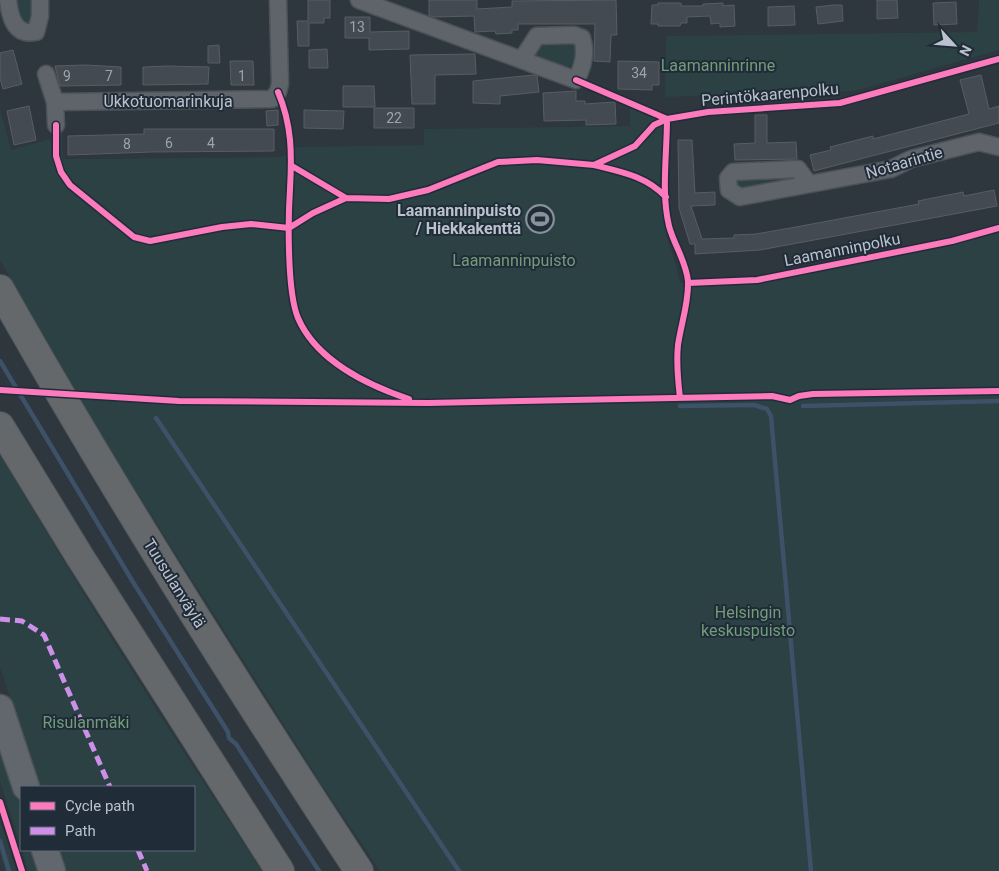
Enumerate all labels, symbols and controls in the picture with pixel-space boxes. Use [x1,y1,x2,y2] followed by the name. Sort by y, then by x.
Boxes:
[349,19,365,35] house number: 13
[929,20,979,70] north arrow
[956,43,975,59] text: N
[661,56,775,75] park label: Laamanninrinne
[631,65,647,81] house number: 34
[63,68,71,84] house number: 9
[105,68,113,84] house number: 7
[238,68,246,84] house number: 1
[701,79,840,110] street label: Perintökaarenpolku
[103,92,233,111] street label: Ukkotuomarinkuja
[386,110,402,126] house number: 22
[165,135,173,151] house number: 6
[207,135,215,151] house number: 4
[123,136,131,152] house number: 8
[864,142,945,182] street label: Notaarintie
[397,201,521,238] place label: Laamanninpuisto / Hiekkakenttä
[525,204,555,234] sports icon: Laamanninpuisto / Hiekkakenttä
[782,229,902,270] street label: Laamanninpolku
[452,251,576,270] park label: Laamanninpuisto
[140,535,209,631] street label: Tuusulanväylä
[701,603,795,640] park label: Helsingin keskuspuisto
[43,713,130,732] park label: Risulanmäki
[20,786,195,851] legend
[65,797,135,815] text: Cycle path
[65,822,96,840] text: Path

